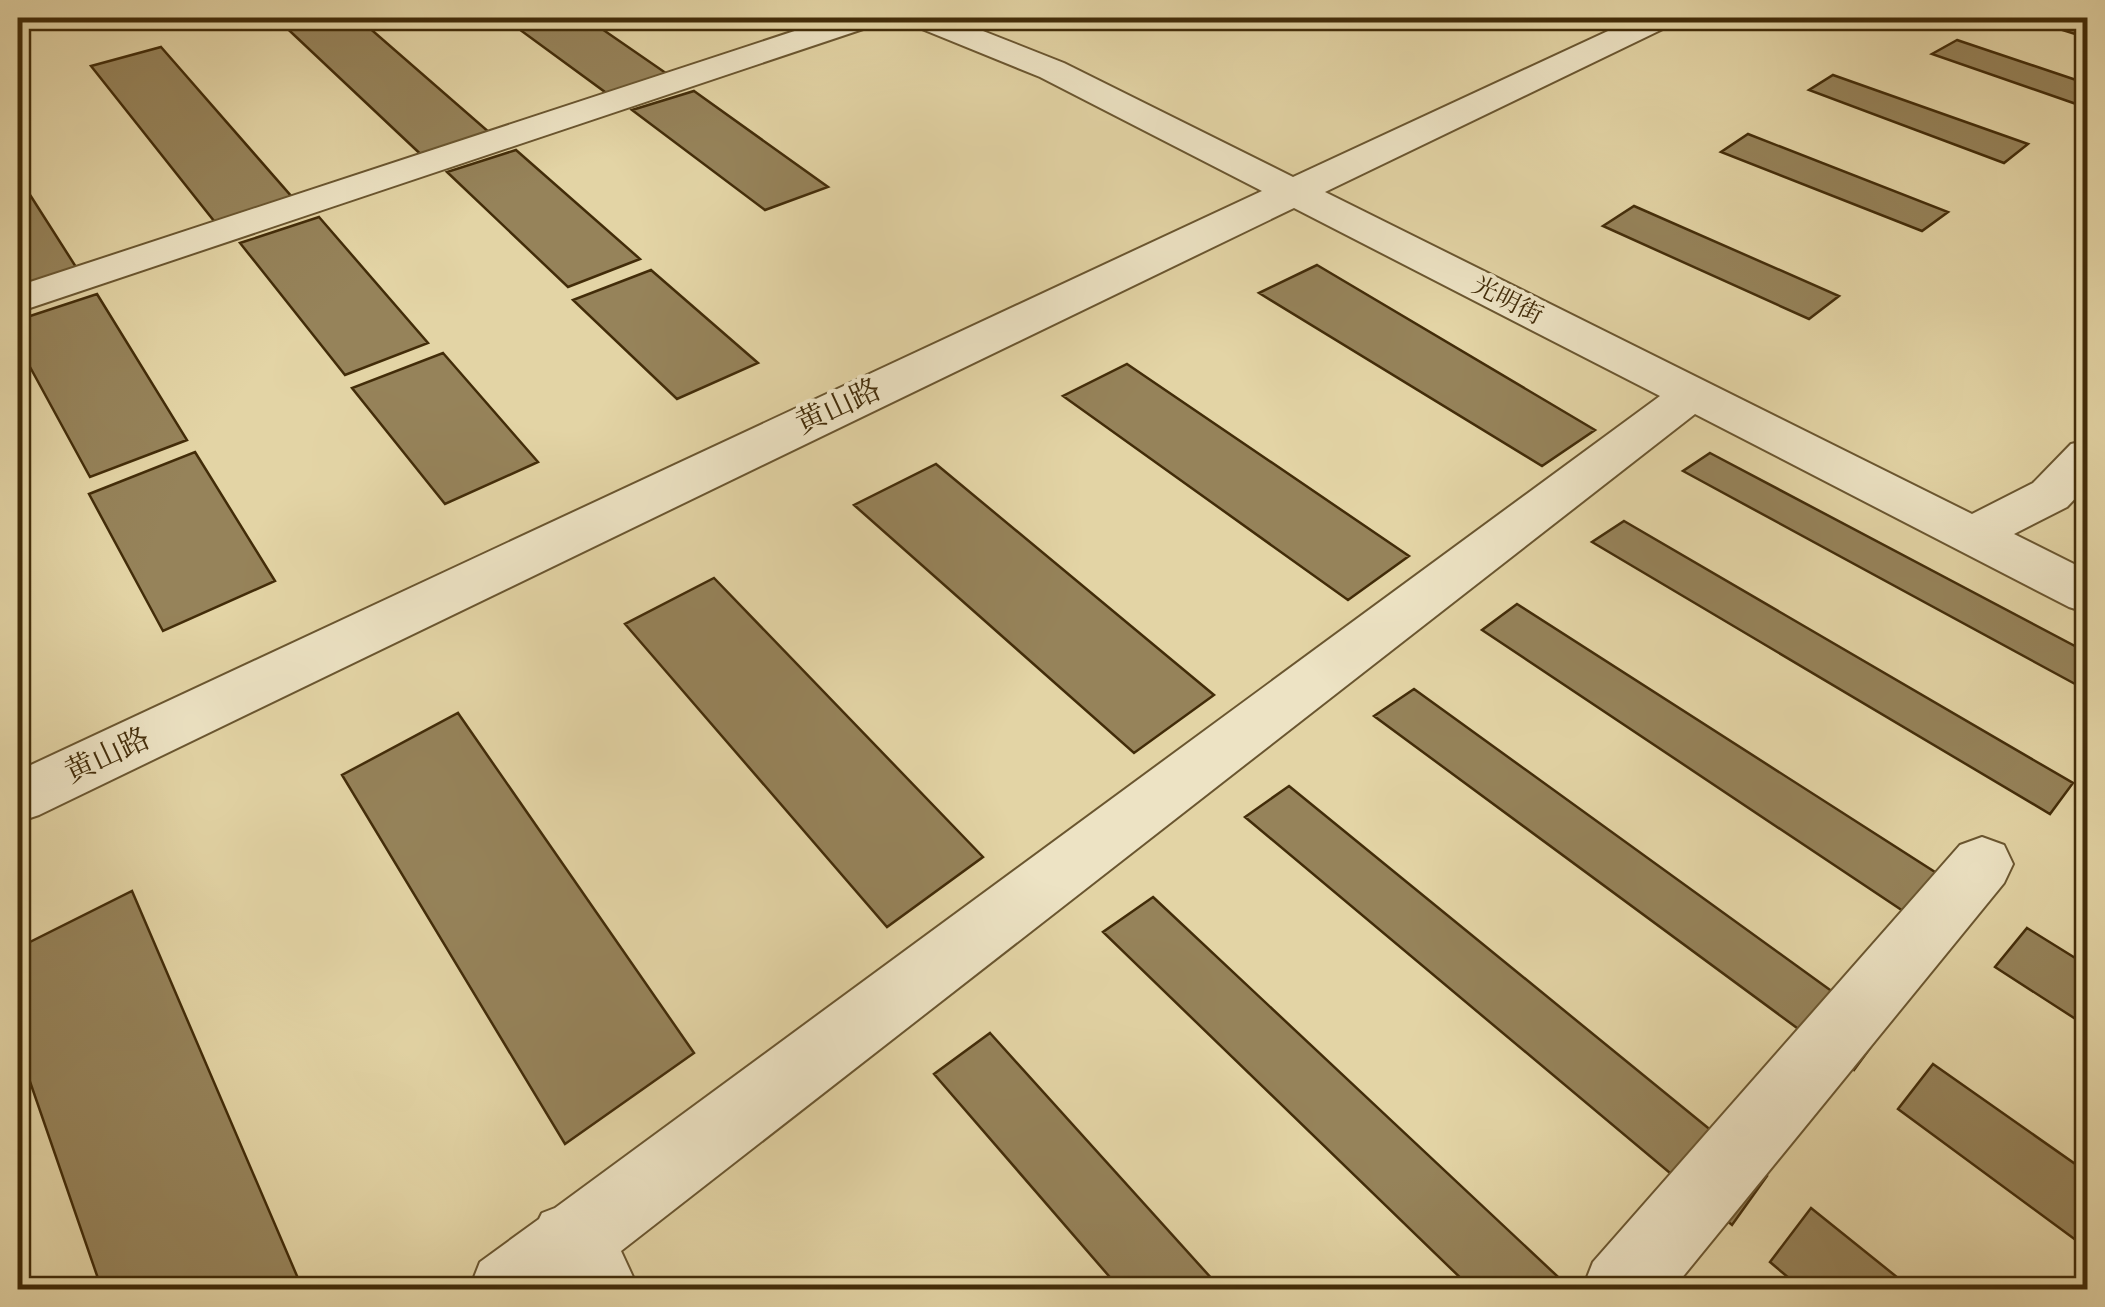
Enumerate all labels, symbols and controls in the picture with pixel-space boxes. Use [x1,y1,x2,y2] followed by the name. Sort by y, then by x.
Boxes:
[1468,269,1548,331] street label: 光明街
[790,371,886,441] street label: 黄山路
[59,720,155,790] street label: 黄山路

